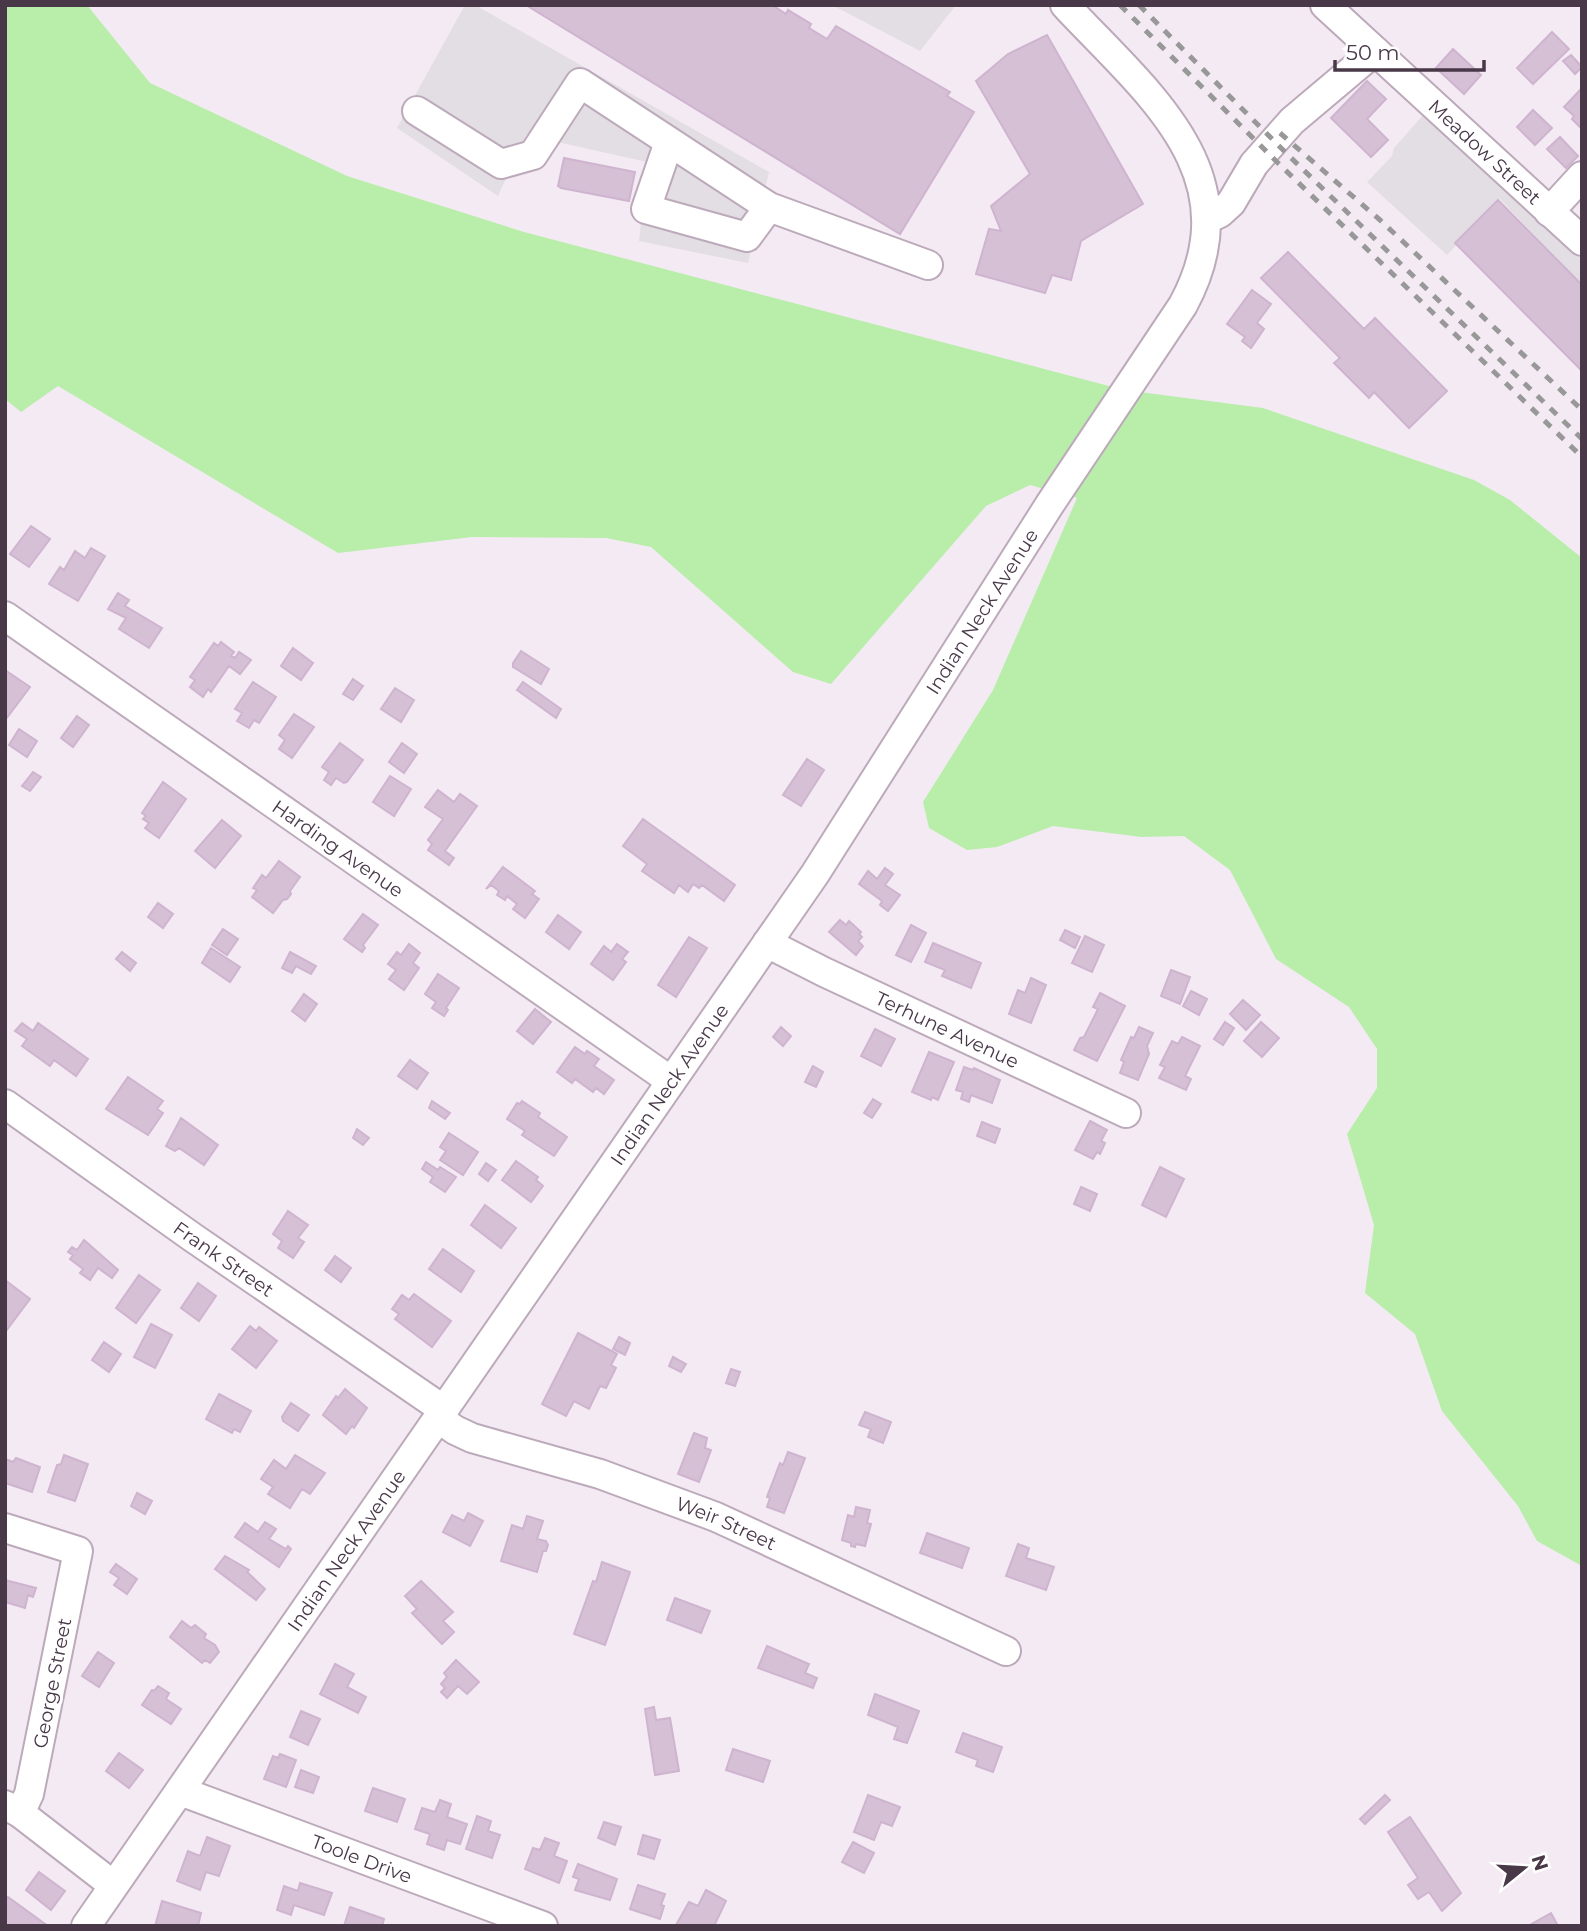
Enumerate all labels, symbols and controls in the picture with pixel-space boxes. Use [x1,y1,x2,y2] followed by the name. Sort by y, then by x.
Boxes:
[1335,28,1484,72] scale bar
[1346,40,1400,65] text: 50 m
[1424,95,1546,210] street label: Meadow Street
[921,525,1043,699] street label: Indian Neck Avenue
[268,795,408,903] street label: Harding Avenue
[872,987,1022,1073] street label: Terhune Avenue
[606,999,734,1170] street label: Indian Neck Avenue
[169,1217,278,1302] street label: Frank Street
[283,1465,411,1636] street label: Indian Neck Avenue
[673,1492,780,1555] street label: Weir Street
[29,1616,76,1750] street label: George Street
[308,1830,415,1888] street label: Toole Drive
[1489,1833,1559,1903] north arrow
[1526,1852,1553,1874] text: N

